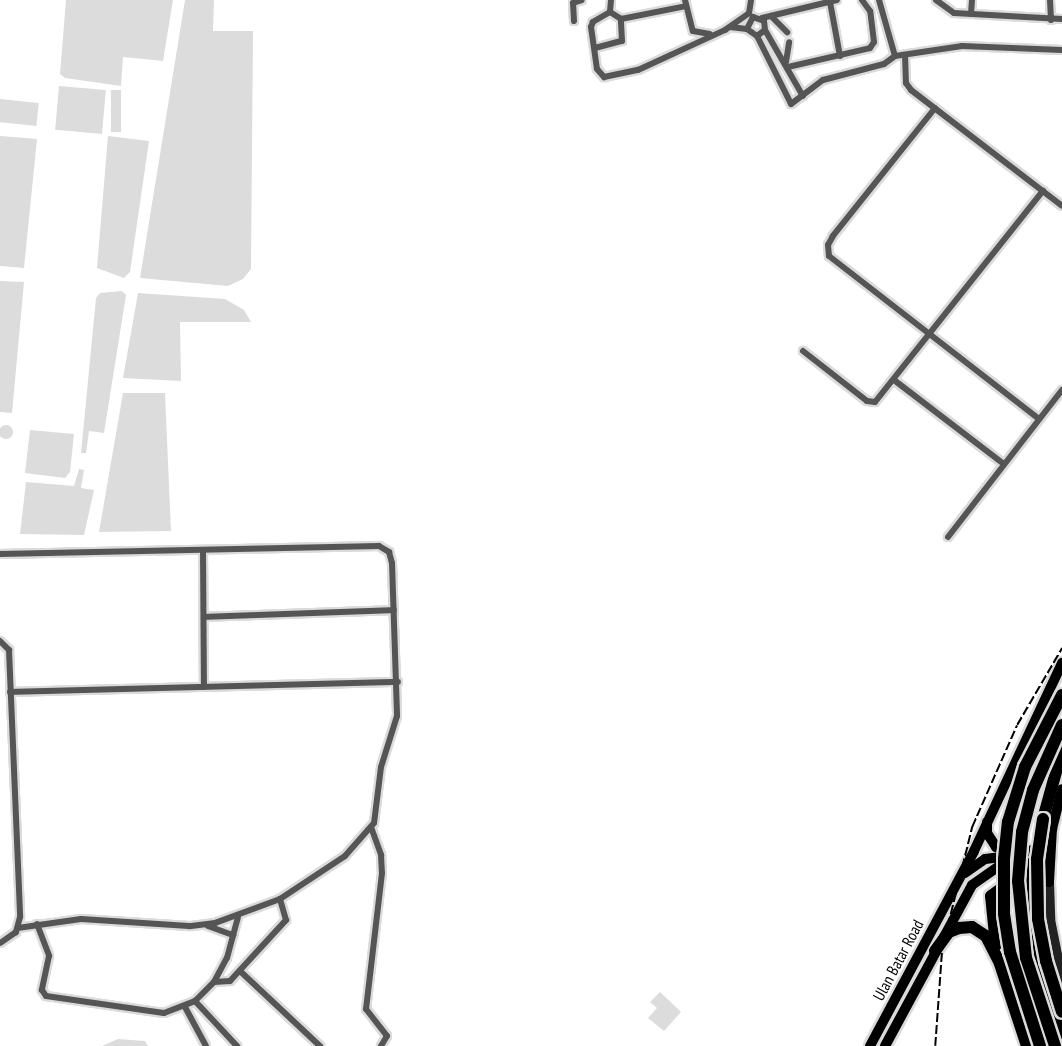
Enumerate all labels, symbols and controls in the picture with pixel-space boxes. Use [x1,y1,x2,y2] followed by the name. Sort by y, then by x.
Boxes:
[869,916,927,1004] street label: Ulan Batar Road

